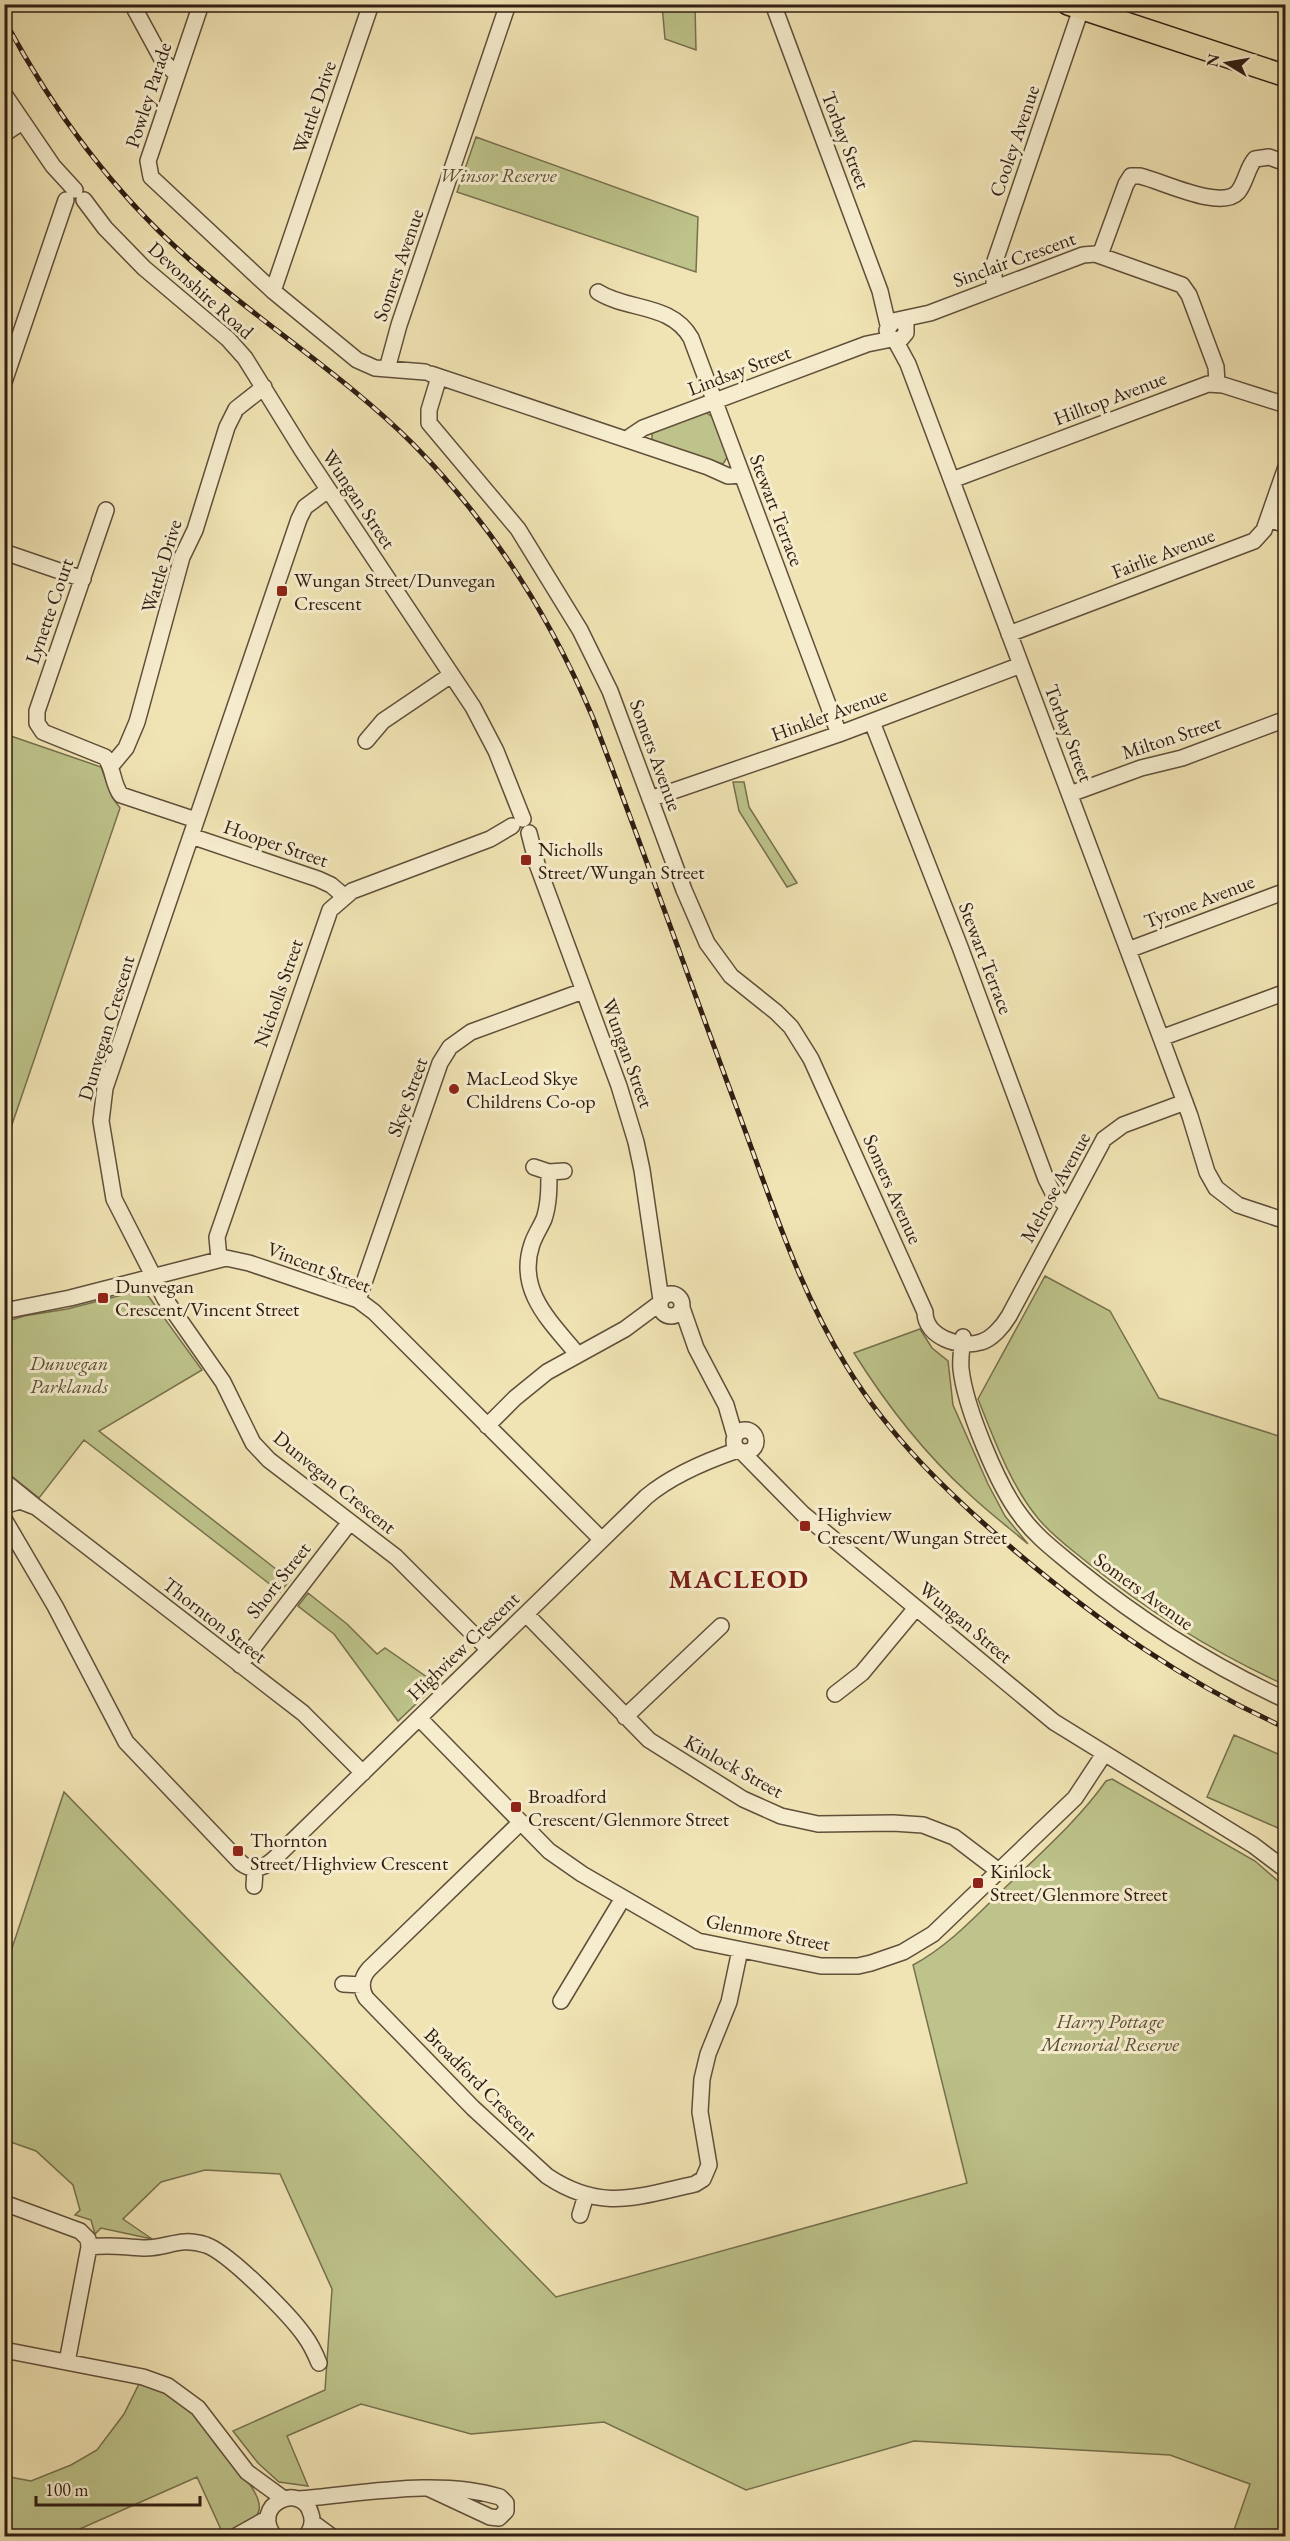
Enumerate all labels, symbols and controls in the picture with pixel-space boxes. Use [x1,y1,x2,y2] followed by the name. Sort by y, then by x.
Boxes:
[1197,33,1257,93] north arrow
[119,39,177,151] street label: Powley Parade
[1201,52,1224,69] text: N
[286,57,342,157] street label: Wattle Drive
[983,82,1045,200] street label: Cooley Avenue
[816,88,877,193] street label: Torbay Street
[439,162,557,188] park label: Winsor Reserve
[367,205,429,325] street label: Somers Avenue
[949,225,1080,293] street label: Sinclair Crescent
[143,236,260,345] street label: Devonshire Road
[684,338,795,402] street label: Lindsay Street
[1050,365,1170,431] street label: Hilltop Avenue
[316,444,402,554] street label: Wungan Street
[744,450,810,570] street label: Stewart Terrace
[135,516,188,616] street label: Wattle Drive
[1108,521,1218,585] street label: Fairlie Avenue
[19,554,79,667] street label: Lynette Court
[294,567,496,616] place label: Wungan Street/Dunvegan Crescent
[275,584,289,598] marker: Wungan Street/Dunvegan Crescent
[767,681,891,747] street label: Hinkler Avenue
[1039,681,1100,786] street label: Torbay Street
[624,696,688,815] street label: Somers Avenue
[1118,709,1224,765] street label: Milton Street
[220,813,332,873] street label: Hooper Street
[538,836,705,885] place label: Nicholls Street/Wungan Street
[519,853,533,867] marker: Nicholls Street/Wungan Street
[1140,868,1258,934] street label: Tyrone Avenue
[953,898,1019,1018] street label: Stewart Terrace
[247,935,309,1051] street label: Nicholls Street
[72,952,141,1104] street label: Dunvegan Crescent
[596,995,660,1112] street label: Wungan Street
[381,1053,434,1140] street label: Skye Street
[466,1065,596,1114] place label: MacLeod Skye Childrens Co-op
[447,1082,461,1096] marker: MacLeod Skye Childrens Co-op
[1014,1127,1096,1247] street label: Melrose Avenue
[857,1130,929,1248] street label: Somers Avenue
[264,1235,375,1299] street label: Vincent Street
[115,1273,300,1322] place label: Dunvegan Crescent/Vincent Street
[96,1291,110,1305] marker: Dunvegan Crescent/Vincent Street
[29,1350,108,1399] park label: Dunvegan Parklands
[268,1425,402,1540] street label: Dunvegan Crescent
[817,1501,1008,1550] place label: Highview Crescent/Wungan Street
[798,1519,812,1533] marker: Highview Crescent/Wungan Street
[240,1536,317,1624] street label: Short Street
[1089,1546,1199,1636] street label: Somers Avenue
[669,1562,809,1596] district label: MACLEOD
[158,1571,273,1669] street label: Thornton Street
[914,1575,1019,1669] street label: Wungan Street
[401,1585,525,1706] street label: Highview Crescent
[680,1728,789,1804] street label: Kinlock Street
[528,1783,730,1832] place label: Broadford Crescent/Glenmore Street
[509,1800,523,1814] marker: Broadford Crescent/Glenmore Street
[250,1827,449,1876] place label: Thornton Street/Highview Crescent
[231,1844,245,1858] marker: Thornton Street/Highview Crescent
[990,1858,1168,1907] place label: Kinlock Street/Glenmore Street
[971,1876,985,1890] marker: Kinlock Street/Glenmore Street
[704,1907,833,1957] street label: Glenmore Street
[1040,2008,1179,2057] park label: Harry Pottage Memorial Reserve
[419,2022,544,2147] street label: Broadford Crescent
[36,2469,200,2507] scale bar
[45,2478,89,2501] text: 100 m

